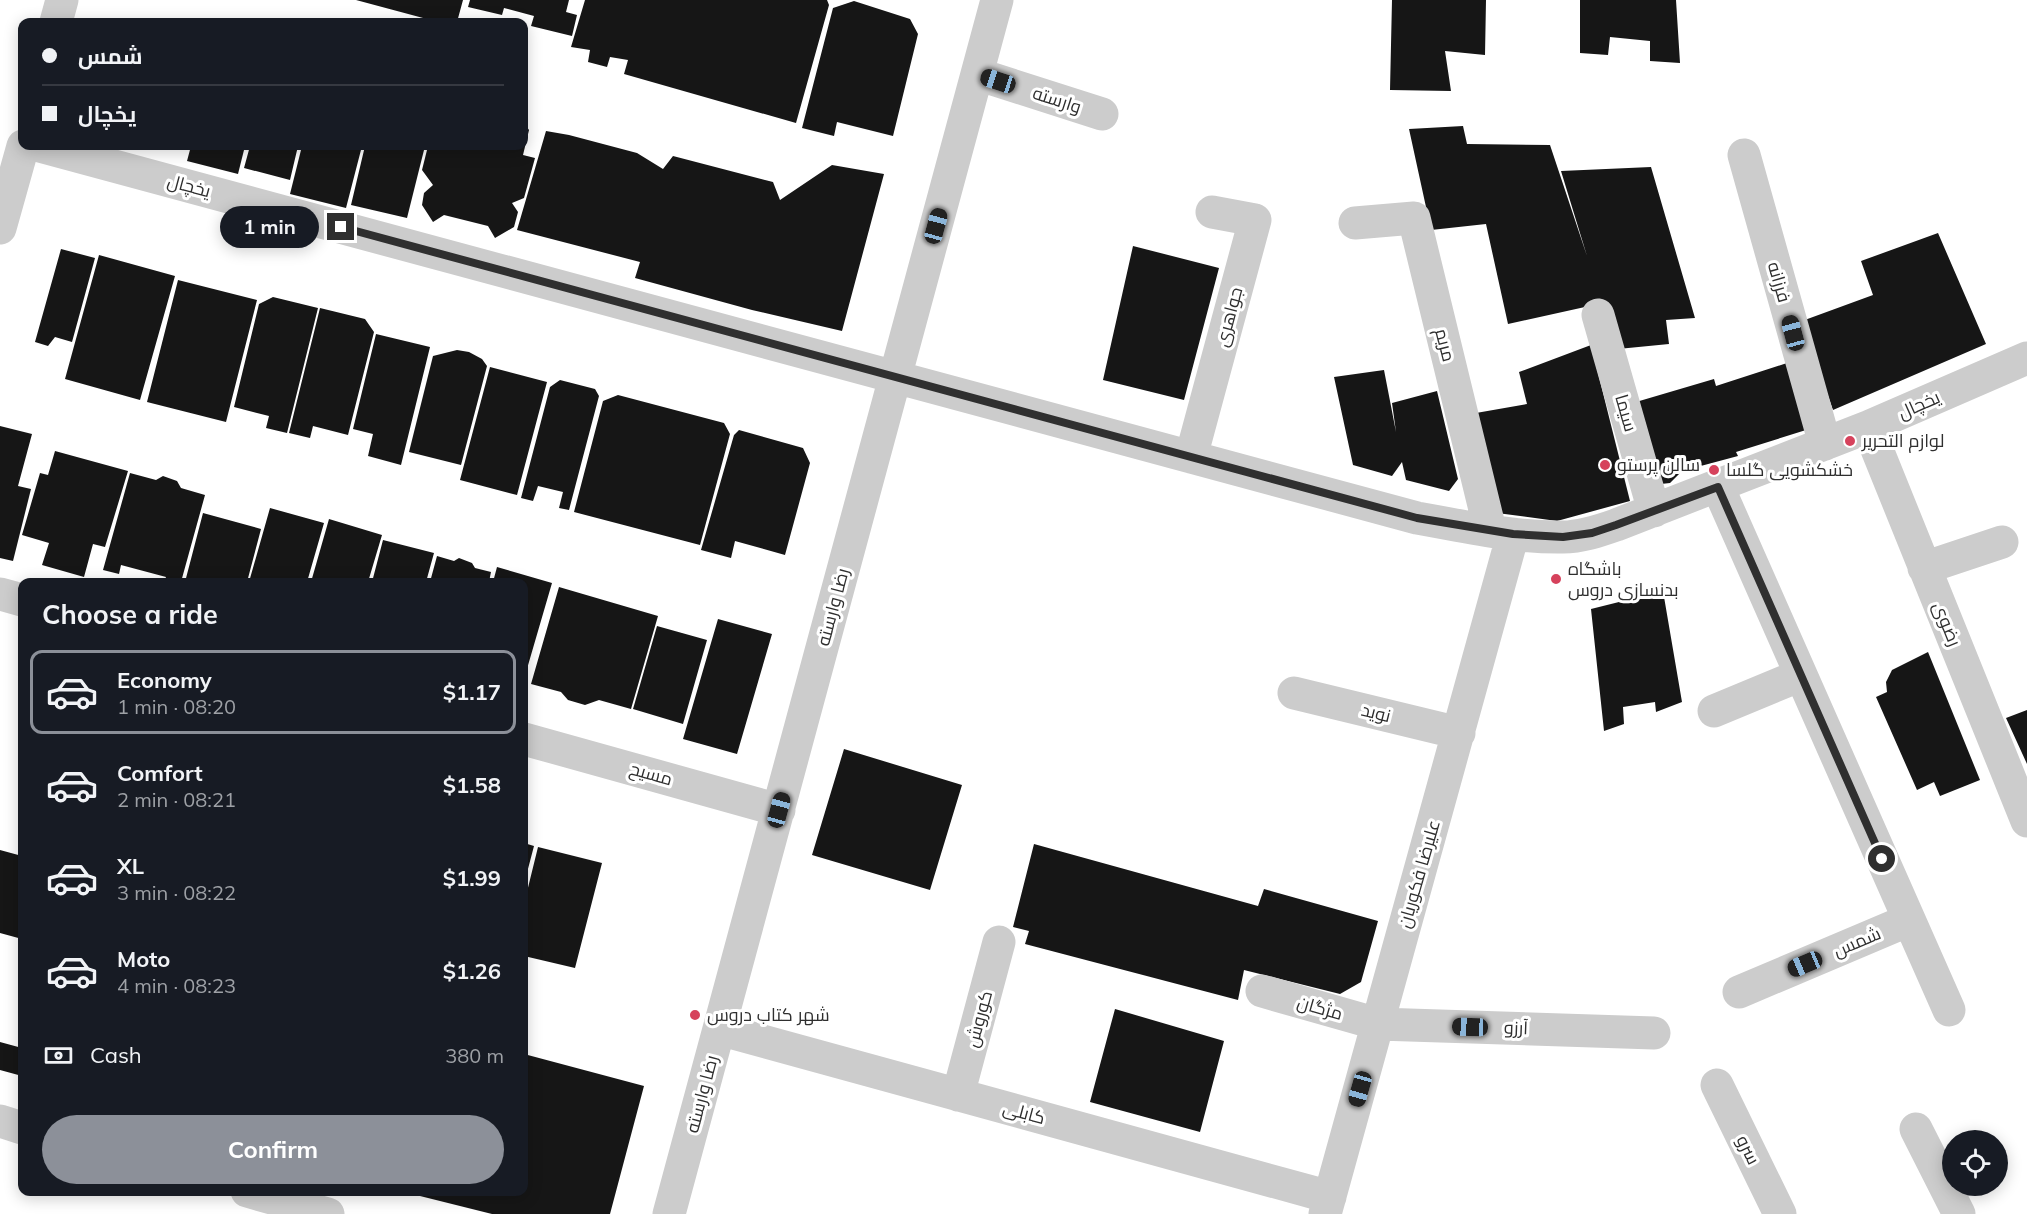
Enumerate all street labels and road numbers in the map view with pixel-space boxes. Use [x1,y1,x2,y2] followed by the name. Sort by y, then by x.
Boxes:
[1030,81,1084,118] street label: وارسته
[165,169,213,203] street label: یخچال
[1763,259,1796,305] street label: فرزانه
[1210,284,1248,349] street label: جواهری
[1429,326,1461,364] street label: مریم
[1894,385,1944,425] street label: یخچال
[1610,392,1643,434] street label: سیما
[811,566,854,648] street label: رضا وارسته
[1928,598,1967,649] street label: رضوی
[1359,698,1393,727] street label: نوید
[627,756,675,792] street label: مسیح
[1392,817,1445,931] street label: علیرضا فکوریان
[1830,921,1884,962] street label: شمس
[960,988,997,1050] street label: کوروش
[1295,990,1346,1025] street label: مژگان
[1504,1016,1529,1039] street label: آرزو
[680,1053,723,1135] street label: رضا وارسته
[1000,1096,1048,1129] street label: کابلی
[1732,1131,1765,1168] street label: سرو

